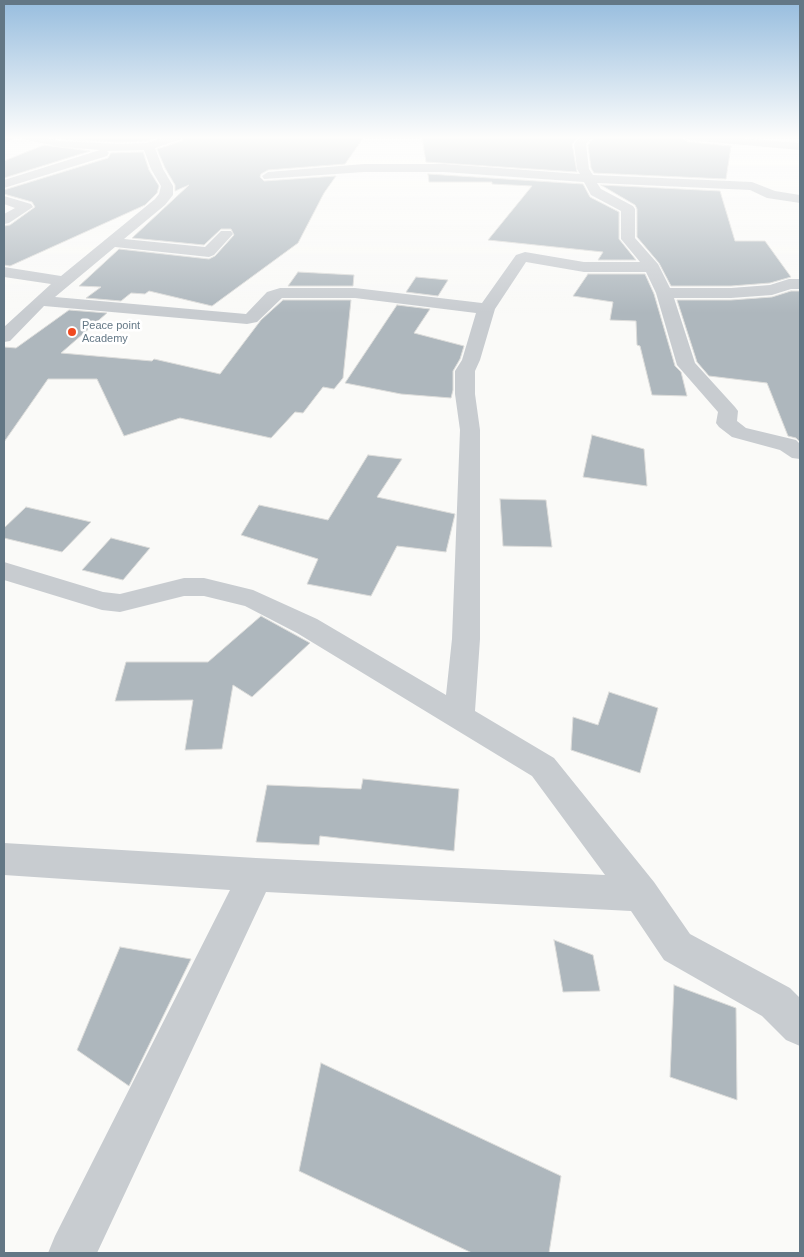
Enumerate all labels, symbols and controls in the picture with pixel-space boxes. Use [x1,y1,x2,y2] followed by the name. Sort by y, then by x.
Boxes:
[82,319,140,345] place label: Peace point Academy
[66,326,78,338] marker: Peace point Academy

